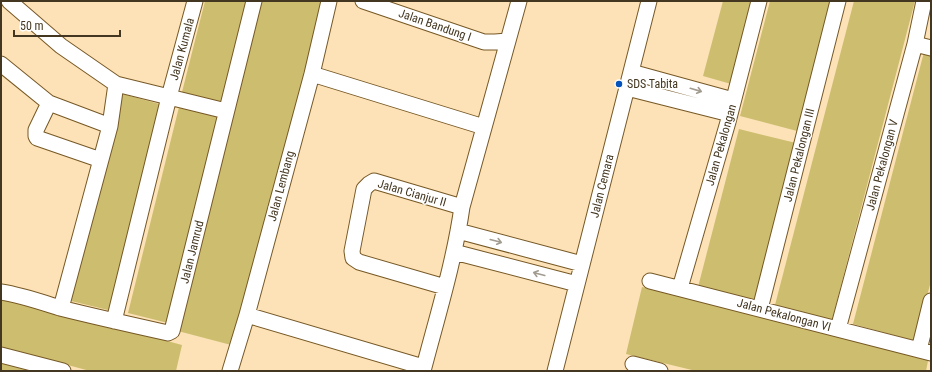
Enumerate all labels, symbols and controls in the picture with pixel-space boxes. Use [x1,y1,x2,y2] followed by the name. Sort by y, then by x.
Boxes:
[397,6,473,44] street label: Jalan Bandung I
[14,12,120,38] scale bar
[167,16,197,82] street label: Jalan Kumala
[20,19,44,33] text: 50 m
[627,77,678,91] place label: SDS Tabita
[614,79,624,89] marker: SDS Tabita
[689,87,702,94] one-way arrow
[703,103,739,187] street label: Jalan Pekalongan
[781,107,817,203] street label: Jalan Pekalongan III
[863,118,901,212] street label: Jalan Pekalongan V
[265,149,297,223] street label: Jalan Lembang
[587,153,617,219] street label: Jalan Cemara
[376,177,448,209] street label: Jalan Cianjur II
[177,219,207,285] street label: Jalan Jamrud
[489,238,502,245] one-way arrow
[533,270,546,277] one-way arrow
[736,296,832,334] street label: Jalan Pekalongan VI

